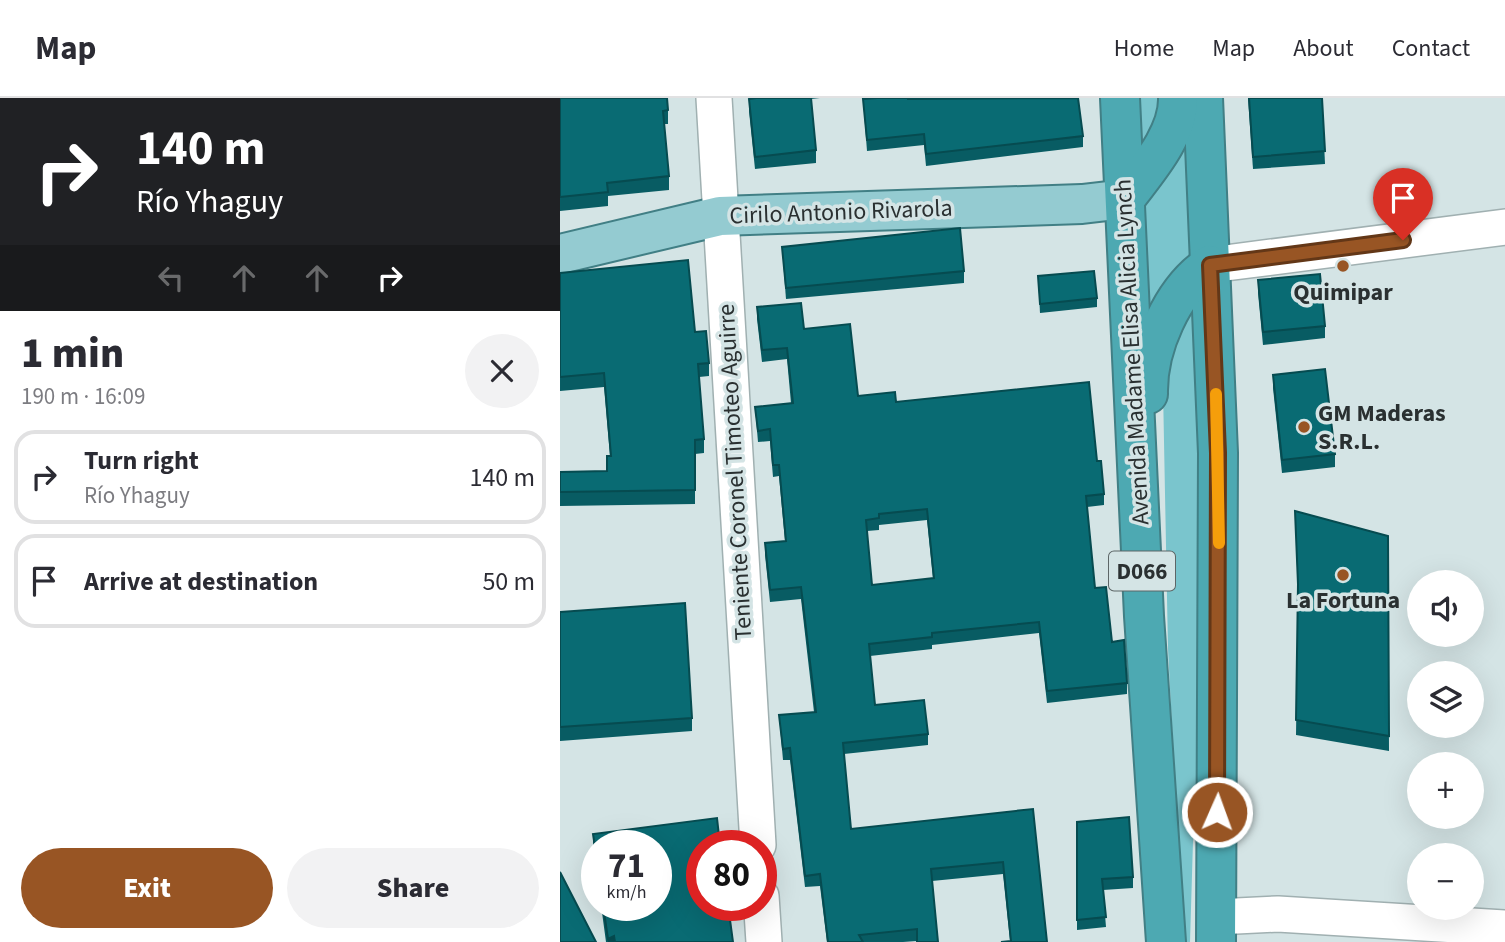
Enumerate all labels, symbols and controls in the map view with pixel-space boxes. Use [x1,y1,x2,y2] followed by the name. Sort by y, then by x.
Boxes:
[35,25,96,72] text: Map
[1114,31,1174,66] text: Home
[1212,31,1255,66] text: Map
[1293,31,1354,66] text: About
[1392,31,1470,66] text: Contact
[136,114,265,184] text: 140 m
[21,126,112,217] icon: right
[1373,168,1433,240] pin
[1105,178,1159,526] street label: Avenida Madame Elisa Alicia Lynch
[136,179,283,225] text: Río Yhaguy
[1384,179,1422,217] icon: arrive
[729,191,953,233] street label: Cirilo Antonio Rivarola
[1335,258,1351,274] marker: Quimipar
[152,259,190,297] icon: left
[225,259,263,297] icon: ahead
[298,259,336,297] icon: ahead
[371,259,409,297] icon: right
[1293,275,1393,310] place label: Quimipar
[709,303,761,641] street label: Teniente Coronel Timoteo Aguirre
[21,324,124,384] text: 1 min
[465,334,539,408] button: close
[21,380,145,413] text: 190 m · 16:09
[1318,396,1446,459] place label: GM Maderas S.R.L.
[1296,419,1312,435] marker: GM Maderas S.R.L.
[84,442,199,479] text: Turn right
[25,458,63,496] icon: right
[469,459,535,496] text: 140 m
[84,479,190,512] text: Río Yhaguy
[1109,551,1175,590] road number: D066
[25,562,63,600] icon: arrive
[84,563,318,600] text: Arrive at destination
[482,563,535,600] text: 50 m
[1335,567,1351,583] marker: La Fortuna
[1407,570,1484,920] map controls
[1407,570,1484,647] button: sound
[1286,583,1400,618] place label: La Fortuna
[1407,661,1484,738] button: layers
[1407,752,1484,829] button: +
[1180,775,1254,849] position arrow
[686,830,777,921] speed limit sign: 80
[608,841,645,891] text: 71
[1407,843,1484,920] button: −
[21,848,273,928] button: Exit
[287,848,539,928] button: Share
[607,880,646,905] text: km/h

